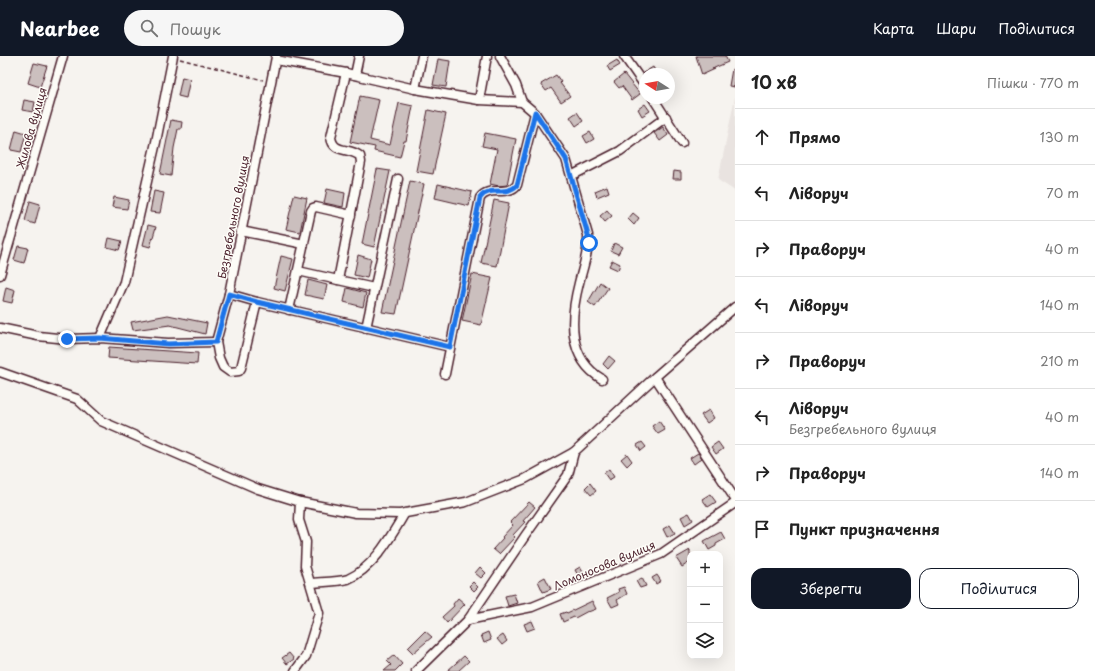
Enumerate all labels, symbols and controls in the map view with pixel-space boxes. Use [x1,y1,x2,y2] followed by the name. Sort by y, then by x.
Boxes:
[124,10,404,46] search box
[20,14,100,42] text: Nearbee
[138,17,160,39] icon: search
[170,17,221,40] text: Пошук
[873,18,914,39] text: Карта
[936,18,976,39] text: Шари
[998,18,1075,39] text: Поділитися
[639,68,675,104] north arrow
[751,69,797,95] text: 10 хв
[987,73,1079,92] text: Пішки · 770 m
[11,85,51,171] street label: Жилова вулиця
[789,125,840,148] text: Прямо
[751,126,773,148] icon: ahead
[1040,127,1079,146] text: 130 m
[213,154,253,280] street label: Безгребельного вулиця
[789,181,849,204] text: Ліворуч
[751,182,773,204] icon: left
[1046,183,1079,202] text: 70 m
[580,234,598,252] route start
[789,237,866,260] text: Праворуч
[751,238,773,260] icon: right
[1045,239,1079,258] text: 40 m
[789,293,849,316] text: Ліворуч
[751,294,773,316] icon: left
[1040,295,1079,314] text: 140 m
[58,330,76,348] route end
[789,349,866,372] text: Праворуч
[751,350,773,372] icon: right
[1040,351,1079,370] text: 210 m
[789,396,849,419] text: Ліворуч
[751,406,773,428] icon: left
[1045,407,1079,426] text: 40 m
[789,419,937,438] text: Безгребельного вулиця
[789,461,866,484] text: Праворуч
[751,462,773,484] icon: right
[1040,463,1079,482] text: 140 m
[789,517,940,540] text: Пункт призначення
[751,518,773,540] icon: arrive
[550,536,658,594] street label: Ломоносова вулиця
[687,551,723,659] map controls
[687,551,723,587] button: +
[751,568,911,609] button: Зберегти
[919,568,1079,609] button: Поділитися
[687,587,723,623] button: −
[687,623,723,659] button: layers

